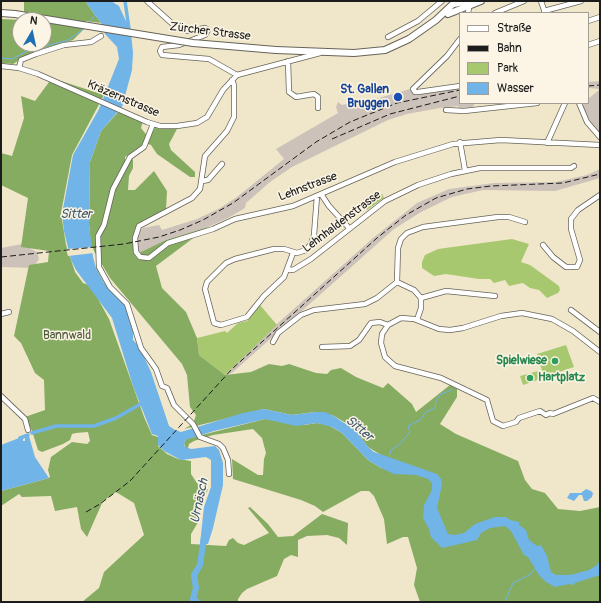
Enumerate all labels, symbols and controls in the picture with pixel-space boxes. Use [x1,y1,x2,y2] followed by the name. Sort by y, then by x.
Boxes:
[12,12,52,52] north arrow
[459,12,589,104] legend
[29,14,38,28] text: N
[169,20,251,44] street label: Zürcher Strasse
[497,21,531,36] text: Straße
[497,41,522,56] text: Bahn
[497,61,518,76] text: Park
[85,77,161,121] street label: Kräzernstrasse
[497,81,534,96] text: Wasser
[340,83,389,111] place label: St. Gallen Bruggen
[392,91,404,103] marker: St. Gallen Bruggen
[277,169,339,205] street label: Lehnstrasse
[300,188,384,256] street label: Lehnhaldenstrasse
[60,207,92,223] water label: Sitter
[43,329,91,343] park label: Bannwald
[496,354,547,368] place label: Spielwiese
[550,356,560,366] marker: Spielwiese
[538,371,585,385] place label: Hartplatz
[525,373,535,383] marker: Hartplatz
[342,413,376,445] water label: Sitter
[188,477,212,525] water label: Urnäsch

